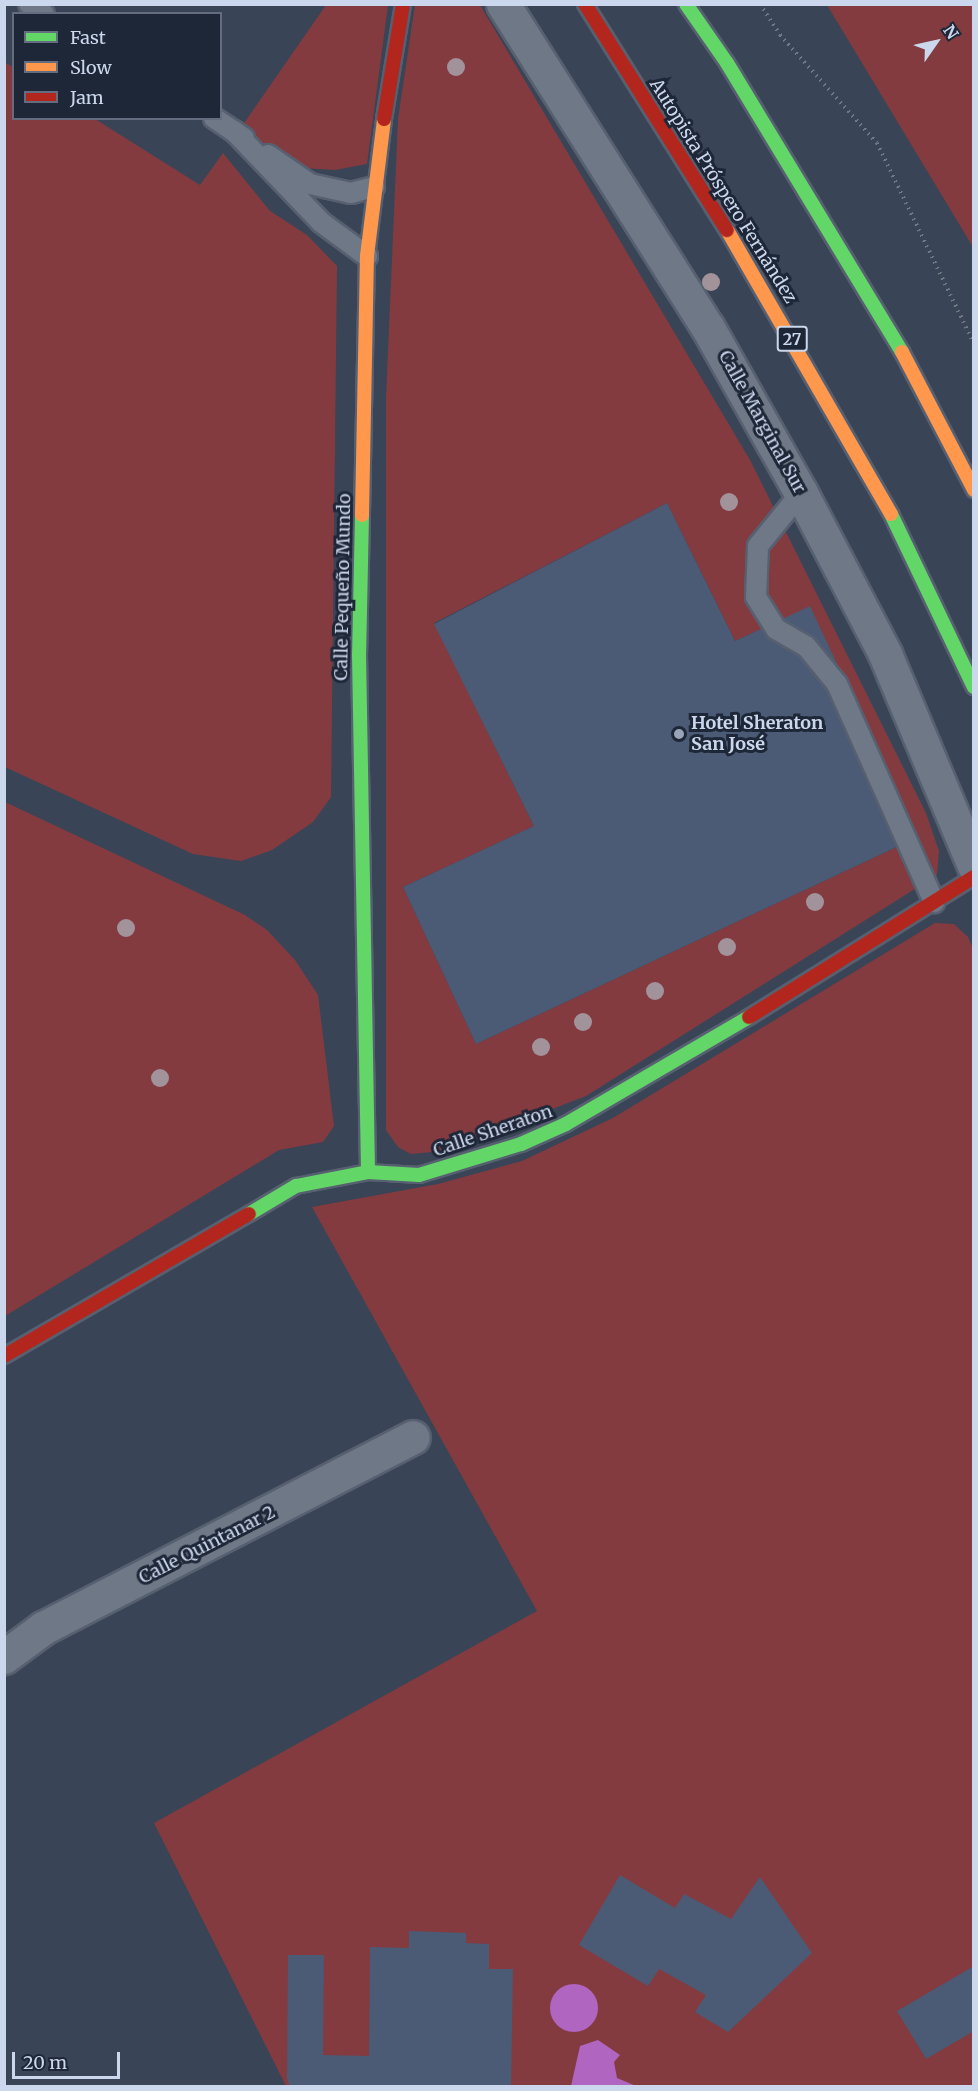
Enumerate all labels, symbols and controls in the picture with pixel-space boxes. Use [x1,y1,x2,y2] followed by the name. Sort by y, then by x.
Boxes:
[12,12,222,120] legend
[906,12,966,72] north arrow
[939,21,963,43] text: N
[70,26,106,49] text: Fast
[70,56,112,79] text: Slow
[645,75,801,307] street label: Autopista Próspero Fernández
[70,86,104,109] text: Jam
[776,326,808,352] road number: 27
[714,347,810,497] street label: Calle Marginal Sur
[331,493,355,681] street label: Calle Pequeño Mundo
[691,713,823,756] place label: Hotel Sheraton San José
[672,727,686,741] marker: Hotel Sheraton San José
[430,1100,556,1162] street label: Calle Sheraton
[135,1501,279,1589] street label: Calle Quintanar 2
[15,2040,123,2078] scale bar
[23,2051,67,2074] text: 20 m

